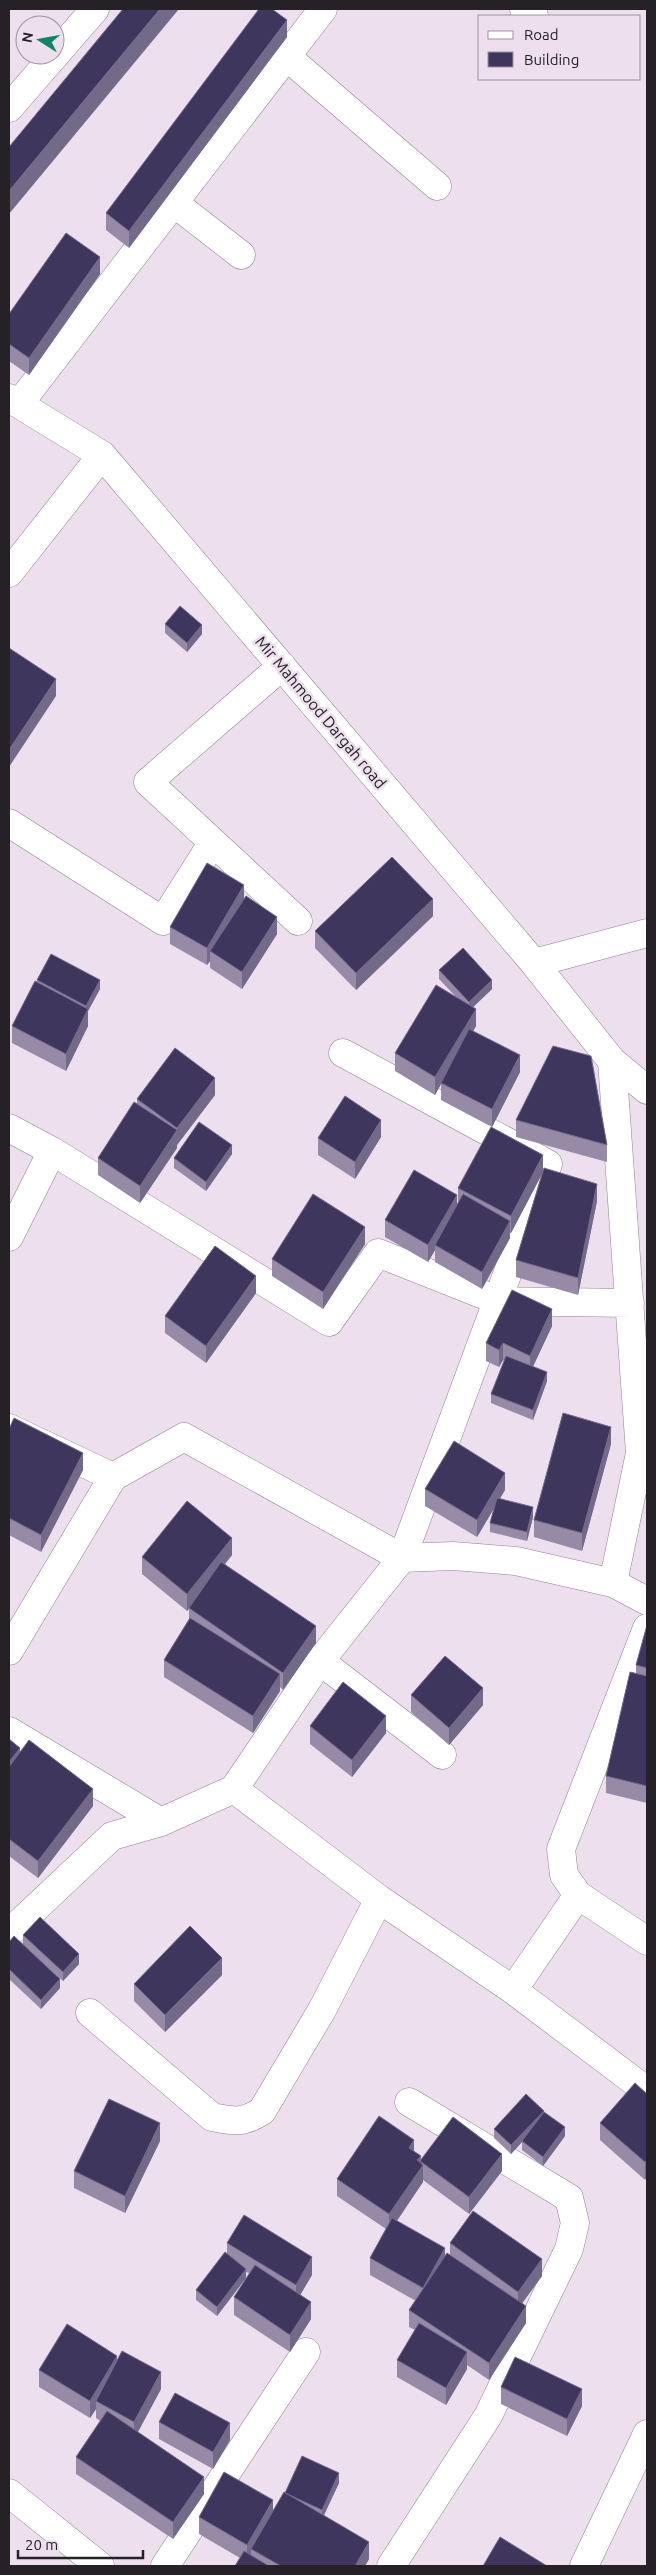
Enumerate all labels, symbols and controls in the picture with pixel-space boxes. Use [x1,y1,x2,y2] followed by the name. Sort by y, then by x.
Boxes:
[15,15,65,65] north arrow
[478,15,641,80] legend
[524,26,559,43] text: Road
[18,31,36,44] text: N
[524,51,579,68] text: Building
[252,632,390,792] street label: Mir Mahmood Dargah road
[18,2528,142,2560] scale bar
[25,2536,58,2553] text: 20 m

